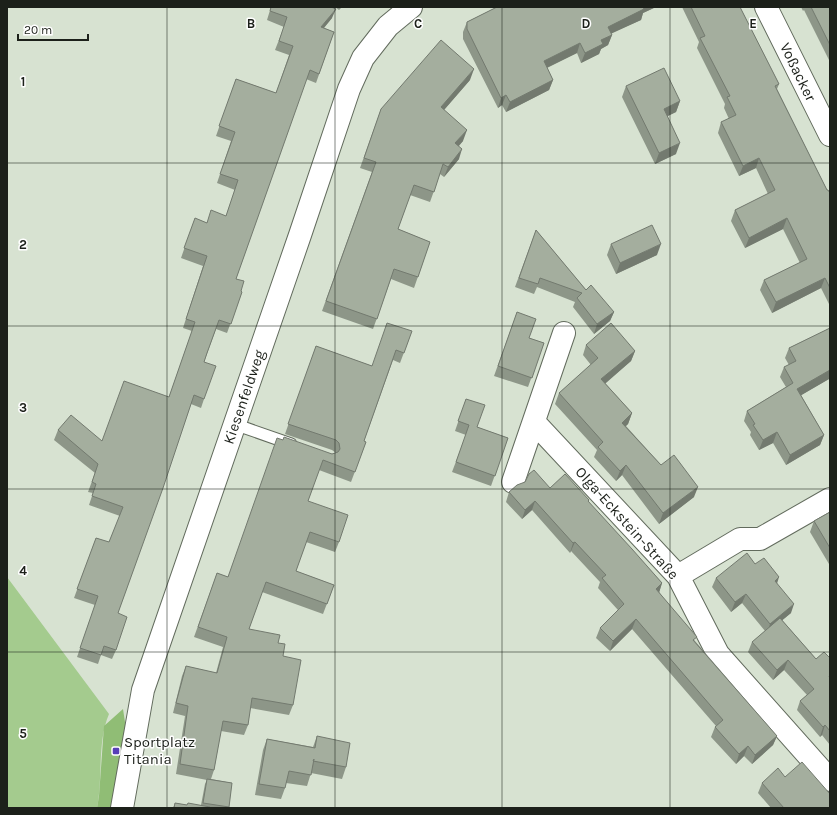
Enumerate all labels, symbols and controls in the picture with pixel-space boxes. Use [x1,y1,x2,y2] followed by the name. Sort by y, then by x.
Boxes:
[18,16,88,42] scale bar
[247,16,255,31] text: B
[414,16,422,31] text: C
[582,16,591,31] text: D
[749,16,757,31] text: E
[24,23,52,37] text: 20 m
[776,40,820,105] street label: Voßacker
[21,74,25,89] text: 1
[19,237,27,252] text: 2
[219,347,269,447] street label: Kiesenfeldweg
[19,400,27,415] text: 3
[572,463,682,583] street label: Olga-Eckstein-Straße
[19,563,27,578] text: 4
[19,726,27,741] text: 5
[124,733,195,768] place label: Sportplatz Titania
[111,746,121,756] marker: Sportplatz Titania

